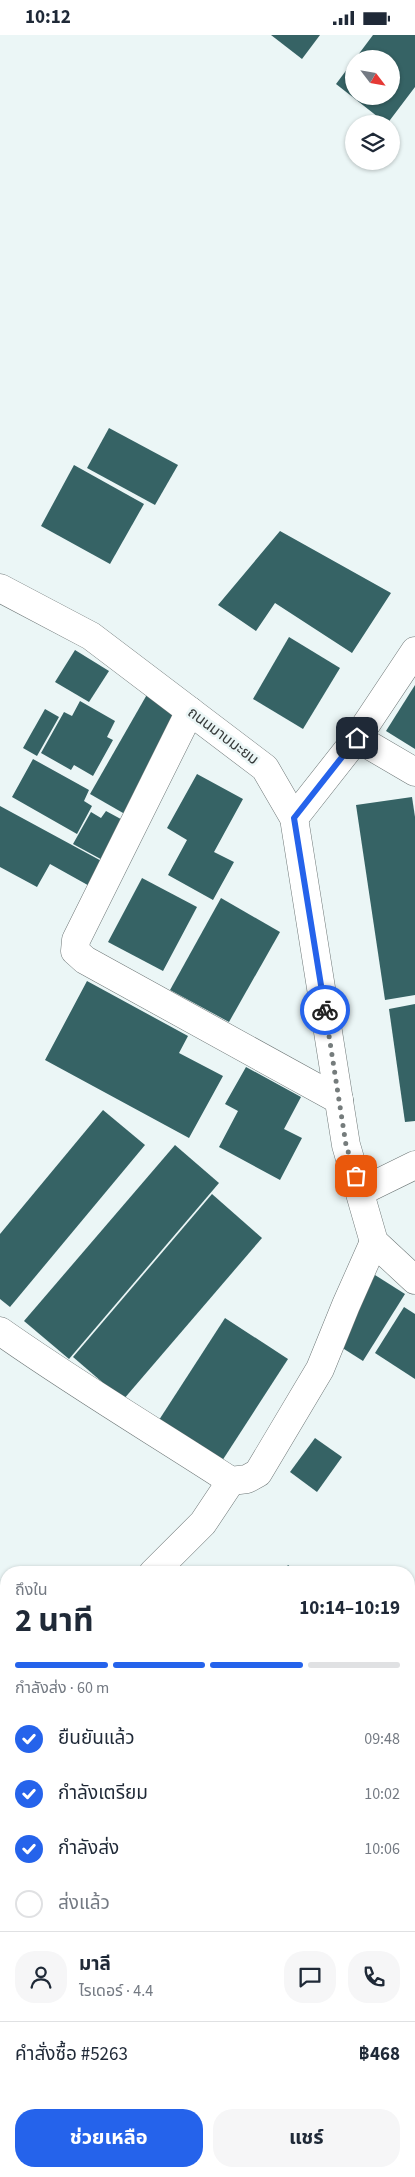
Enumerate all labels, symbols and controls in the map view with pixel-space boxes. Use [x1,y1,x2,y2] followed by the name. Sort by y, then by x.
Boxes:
[25,4,71,31] text: 10:12
[345,50,400,105] north arrow
[345,50,400,170] map controls
[345,115,400,170] button: layers
[183,702,263,770] street label: ถนนมาบมะยม
[336,717,378,759] pin
[343,724,371,752] icon: home
[300,985,350,1035] courier
[311,996,339,1024] icon: bike
[335,1155,377,1197] pin
[342,1162,370,1190] icon: bag
[15,1579,48,1601] text: ถึงใน
[299,1595,400,1622] text: 10:14–10:19
[15,1598,94,1644] text: 2 นาที
[15,1677,109,1699] text: กำลังส่ง · 60 m
[15,1725,43,1753] icon: check
[58,1725,135,1752] text: ยืนยันแล้ว
[364,1728,400,1750] text: 09:48
[15,1780,43,1808] icon: check
[58,1780,148,1807] text: กำลังเตรียม
[364,1783,400,1805] text: 10:02
[15,1835,43,1863] icon: check
[58,1835,119,1862] text: กำลังส่ง
[364,1838,400,1860] text: 10:06
[58,1890,110,1917] text: ส่งแล้ว
[15,1951,67,2003] button: person
[79,1951,111,1978] text: มาลี
[284,1951,336,2003] button: chat
[348,1951,400,2003] button: phone
[79,1980,153,2002] text: ไรเดอร์ · 4.4
[15,2041,128,2068] text: คำสั่งซื้อ #5263
[359,2041,400,2068] text: ฿468
[15,2109,203,2167] button: ช่วยเหลือ
[213,2109,400,2167] button: แชร์

